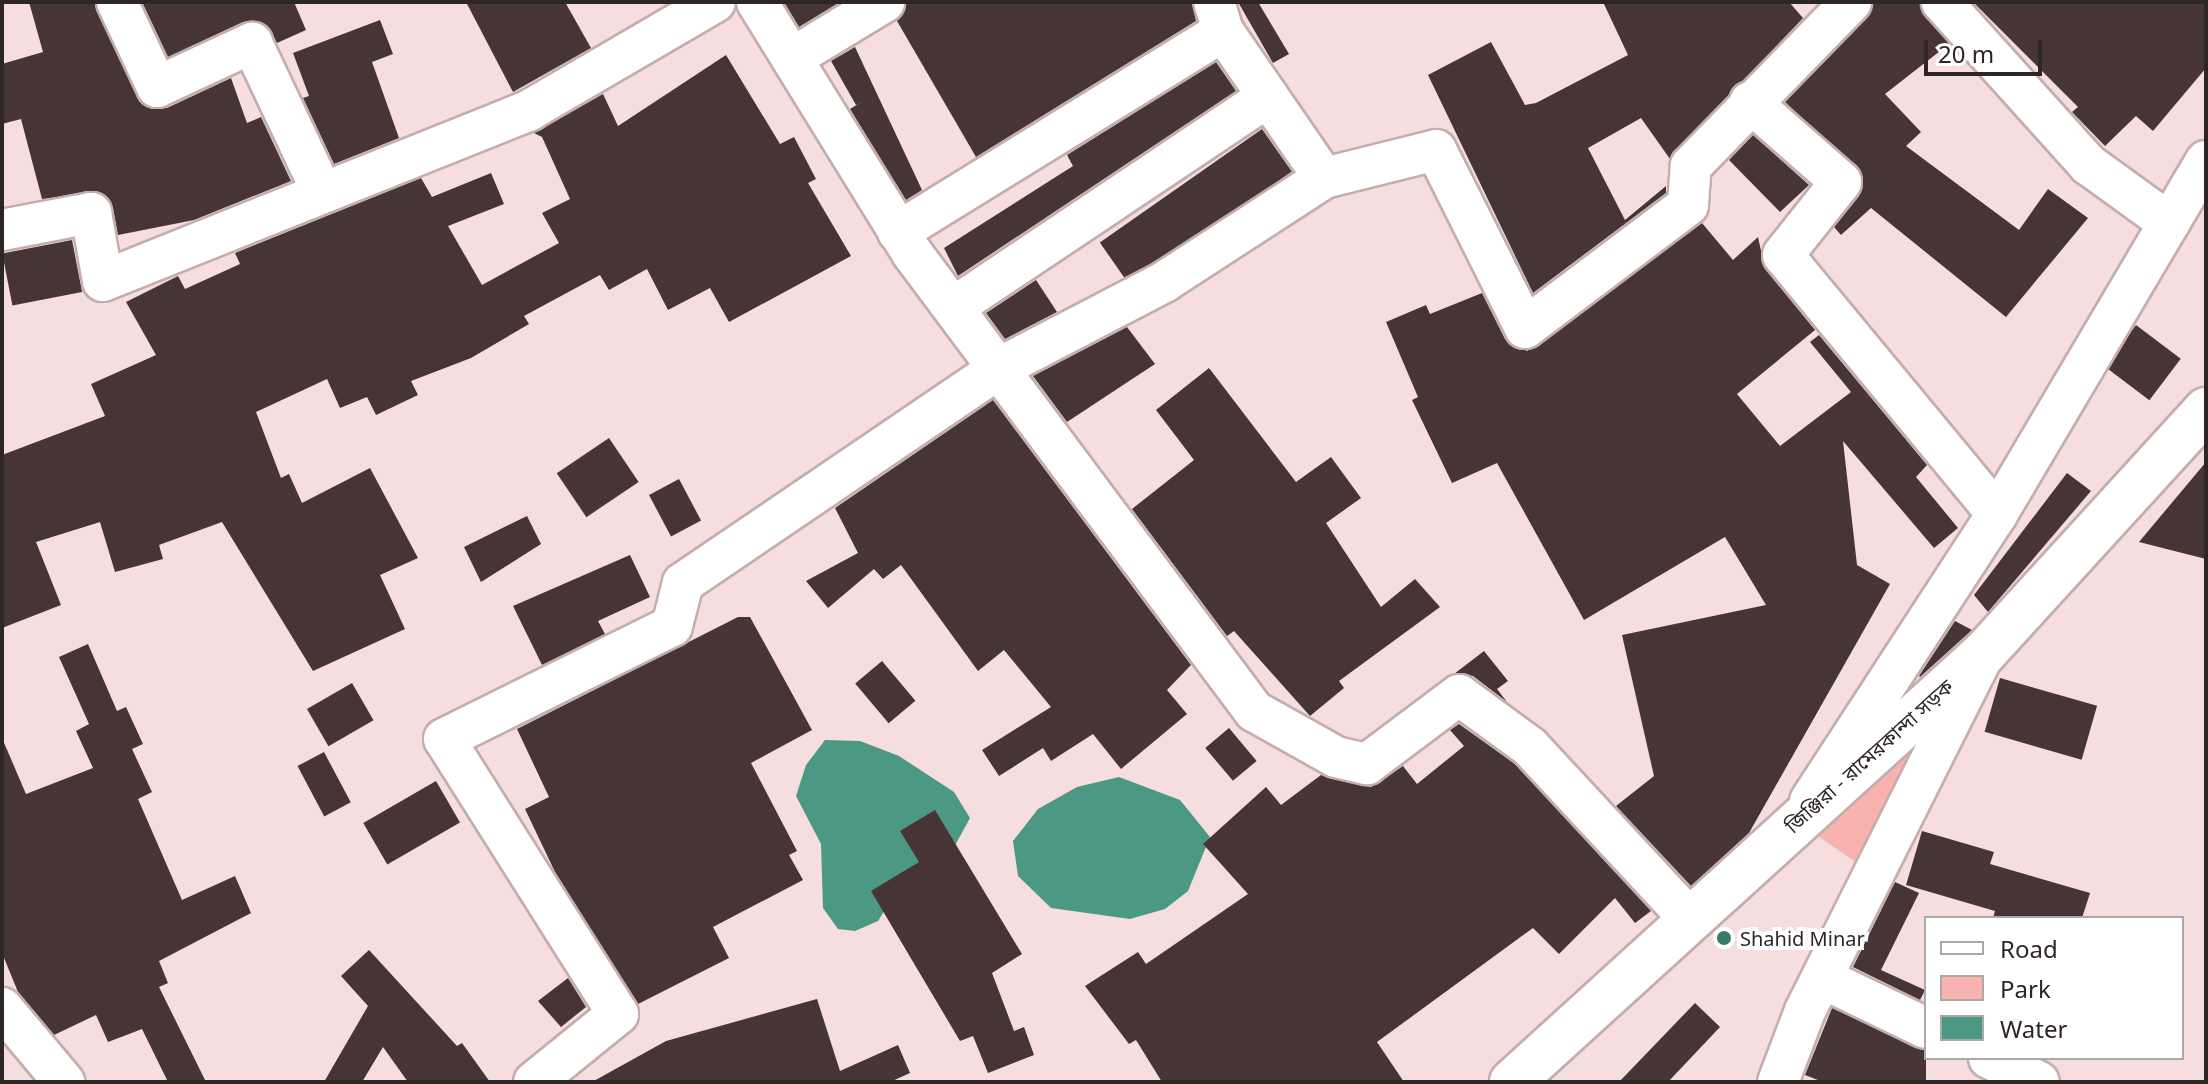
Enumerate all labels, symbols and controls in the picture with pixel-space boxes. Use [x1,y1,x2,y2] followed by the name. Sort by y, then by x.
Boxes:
[1928,24,2046,74] scale bar
[1938,37,1994,70] text: 20 m
[1780,674,1958,838] street label: জিঞ্জিরা - রামেরকান্দা সড়ক
[1924,916,2184,1060] legend
[1740,926,1865,950] place label: Shahid Minar
[1715,929,1733,947] marker: Shahid Minar
[2000,932,2058,965] text: Road
[2000,972,2051,1005] text: Park
[2000,1012,2067,1045] text: Water

